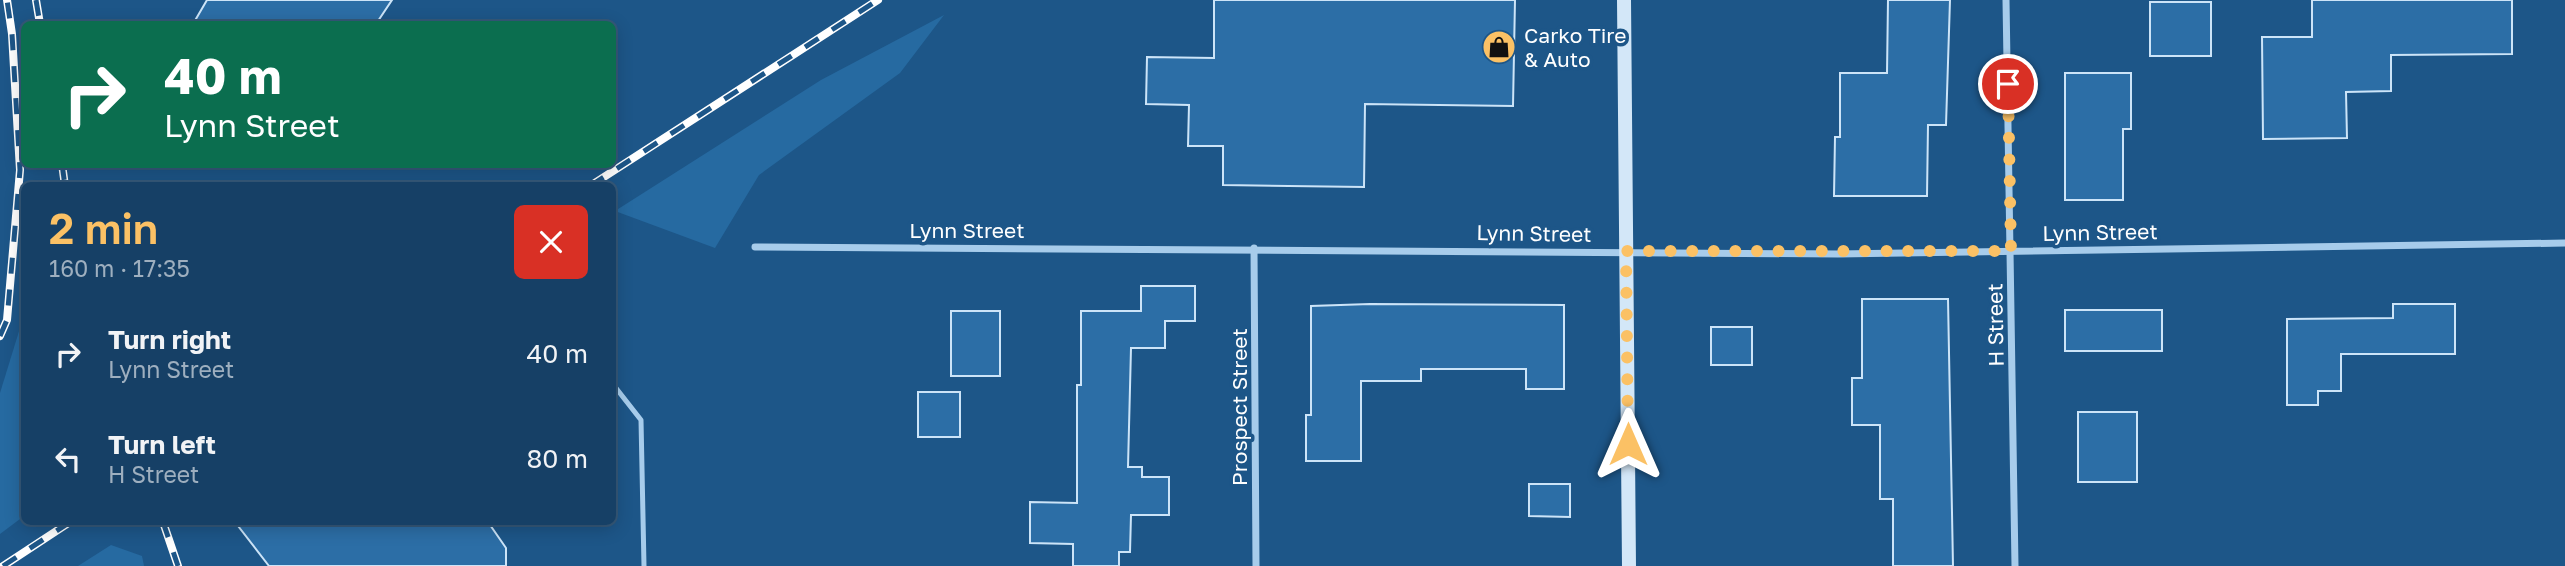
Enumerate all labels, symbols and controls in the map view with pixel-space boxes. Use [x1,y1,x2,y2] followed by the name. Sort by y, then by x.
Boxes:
[1524,22,1626,72] place label: Carko Tire & Auto
[1480,28,1518,66] shop icon: Carko Tire & Auto
[164,46,282,105] text: 40 m
[49,49,140,140] icon: right
[1978,54,2038,114] pin
[1989,65,2027,103] icon: arrive
[164,106,340,144] text: Lynn Street
[49,203,158,253] text: 2 min
[514,205,588,279] button: close
[909,217,1025,243] street label: Lynn Street
[2042,218,2158,246] street label: Lynn Street
[1476,219,1592,247] street label: Lynn Street
[49,254,190,282] text: 160 m · 17:35
[1981,283,2009,367] street label: H Street
[108,324,231,355] text: Turn right
[1226,328,1252,486] street label: Prospect Street
[49,335,87,373] icon: right
[527,338,588,369] text: 40 m
[108,355,234,383] text: Lynn Street
[1591,407,1665,481] position arrow
[108,429,216,460] text: Turn left
[49,440,87,478] icon: left
[527,443,588,474] text: 80 m
[108,460,199,488] text: H Street

